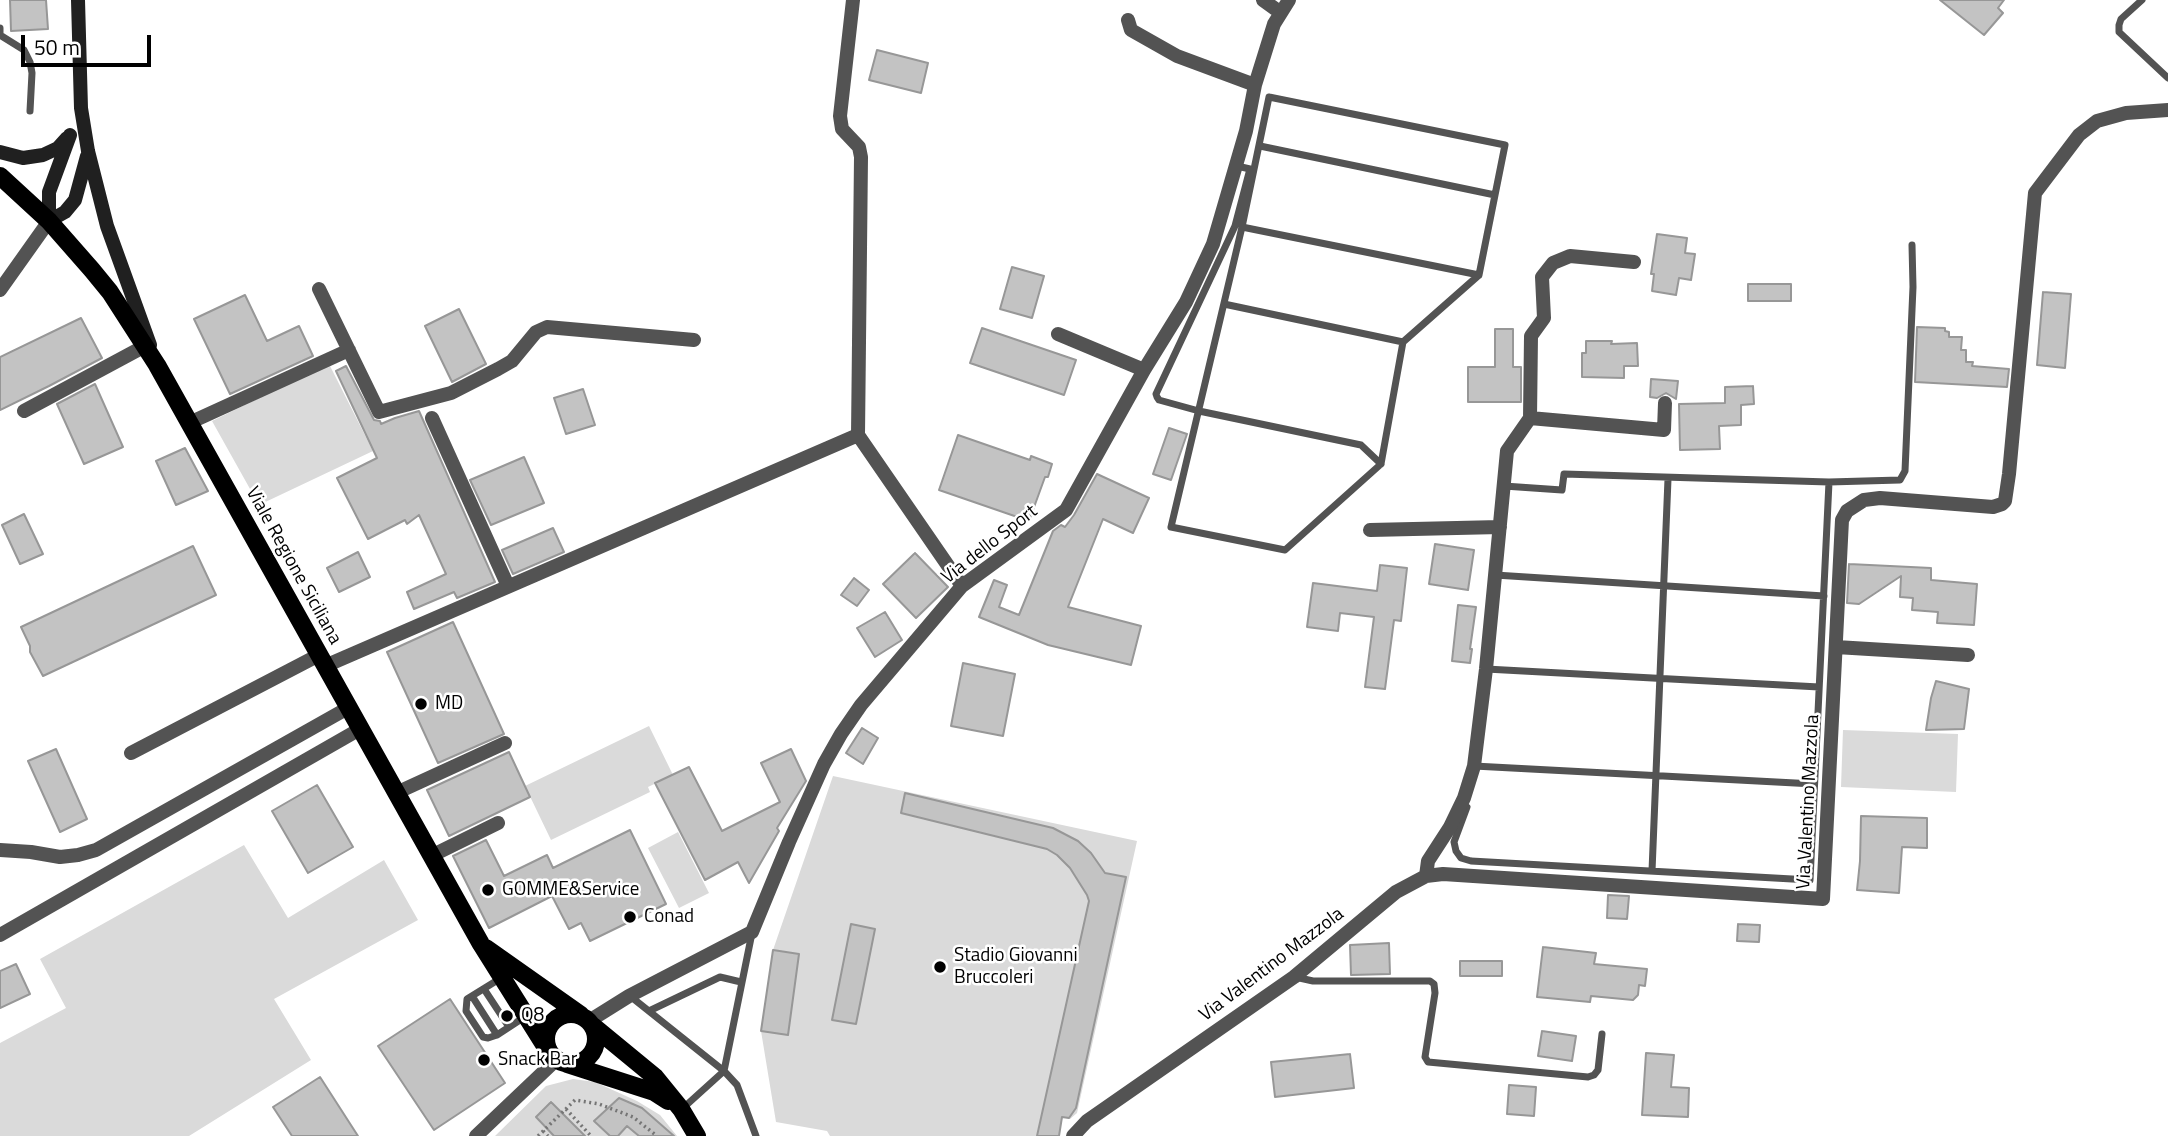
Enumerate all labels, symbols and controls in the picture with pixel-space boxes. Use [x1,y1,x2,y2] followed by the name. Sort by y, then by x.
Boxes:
[24,21,154,65] scale bar
[34,31,80,63] text: 50 m
[240,483,346,649] street label: Viale Regione Siciliana
[938,501,1042,589] street label: Via dello Sport
[435,693,463,715] place label: MD
[413,696,429,712] marker: MD
[1793,714,1825,890] street label: Via Valentino Mazzola
[502,879,639,901] place label: GOMME&Service
[480,882,496,898] marker: GOMME&Service
[1195,903,1349,1027] street label: Via Valentino Mazzola
[644,906,694,928] place label: Conad
[622,909,638,925] marker: Conad
[954,945,1078,989] place label: Stadio Giovanni Bruccoleri
[932,959,948,975] marker: Stadio Giovanni Bruccoleri
[521,1005,544,1027] place label: Q8
[499,1008,515,1024] marker: Q8
[498,1049,577,1071] place label: Snack Bar
[476,1052,492,1068] marker: Snack Bar

